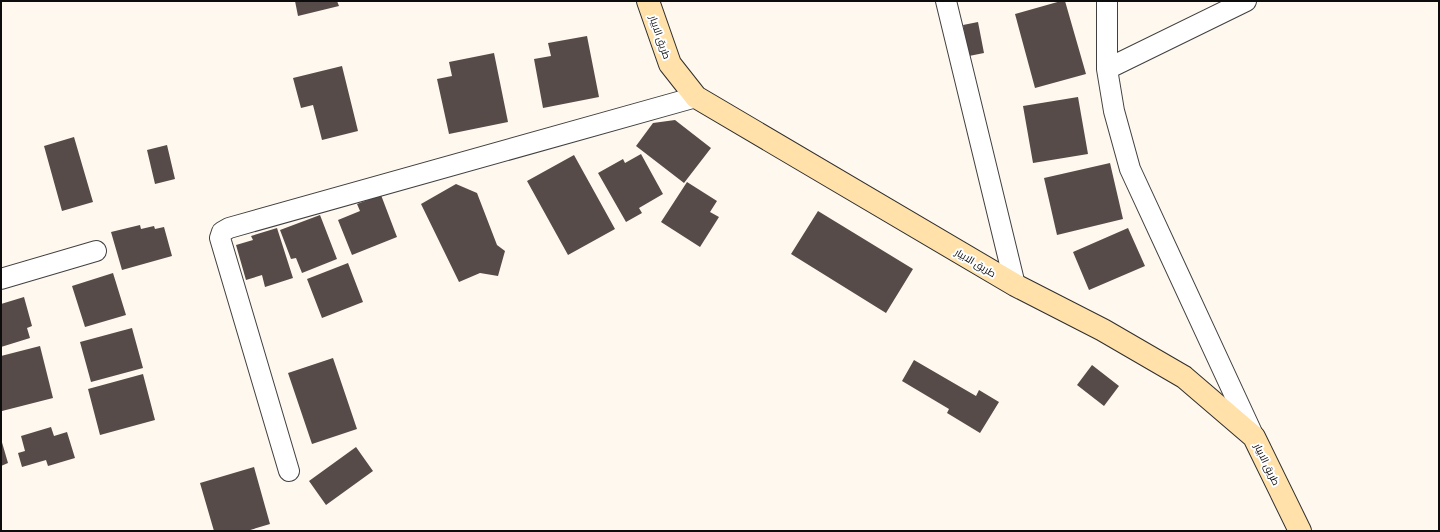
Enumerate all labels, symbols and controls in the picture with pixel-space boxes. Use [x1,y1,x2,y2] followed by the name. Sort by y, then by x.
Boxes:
[646,12,675,61] street label: طريق الابيار
[952,243,999,280] street label: طريق الابيار
[1251,440,1285,488] street label: طريق الابيار

